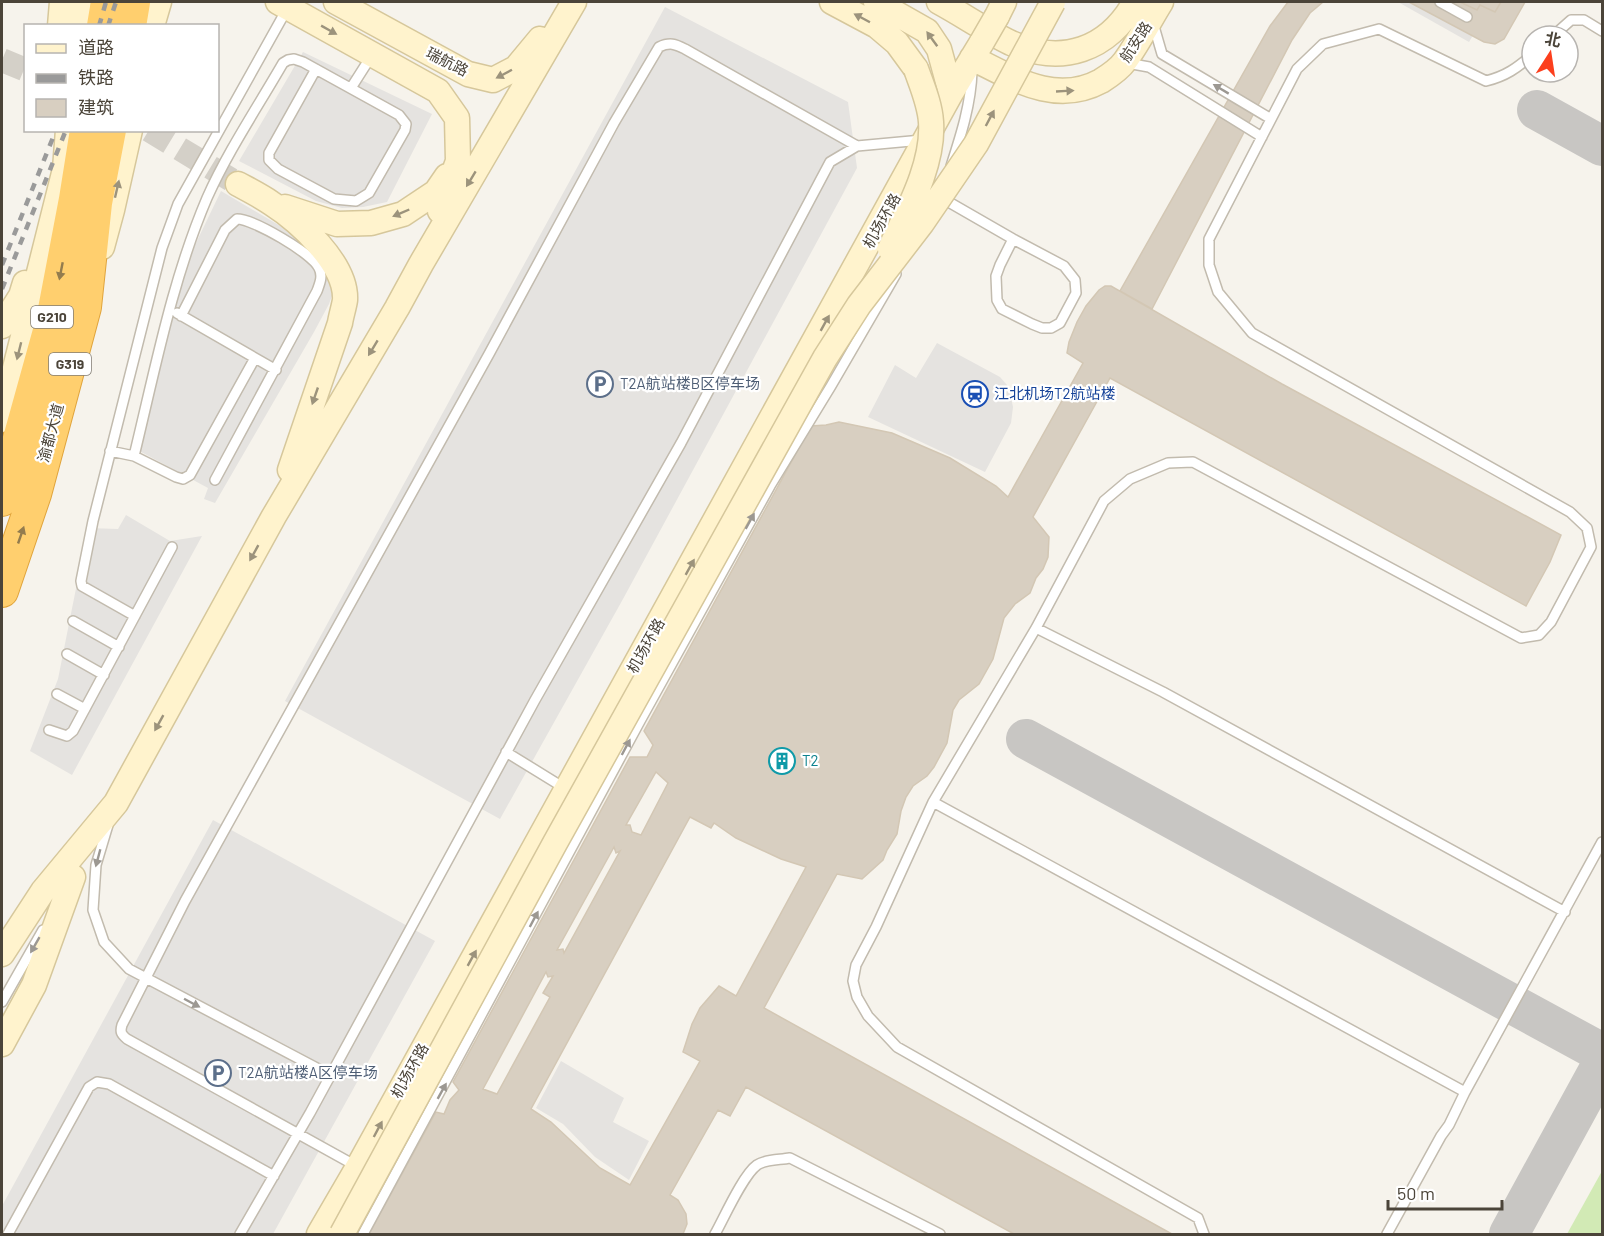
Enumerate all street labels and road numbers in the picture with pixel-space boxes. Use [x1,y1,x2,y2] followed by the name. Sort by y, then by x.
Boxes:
[1115,18,1155,65] street label: 航安路
[423,43,472,79] street label: 瑞航路
[859,190,904,251] street label: 机场环路
[31,306,73,328] road number: G210
[49,353,91,375] road number: G319
[34,401,66,464] street label: 渝都大道
[623,615,668,676] street label: 机场环路
[387,1040,432,1101] street label: 机场环路

